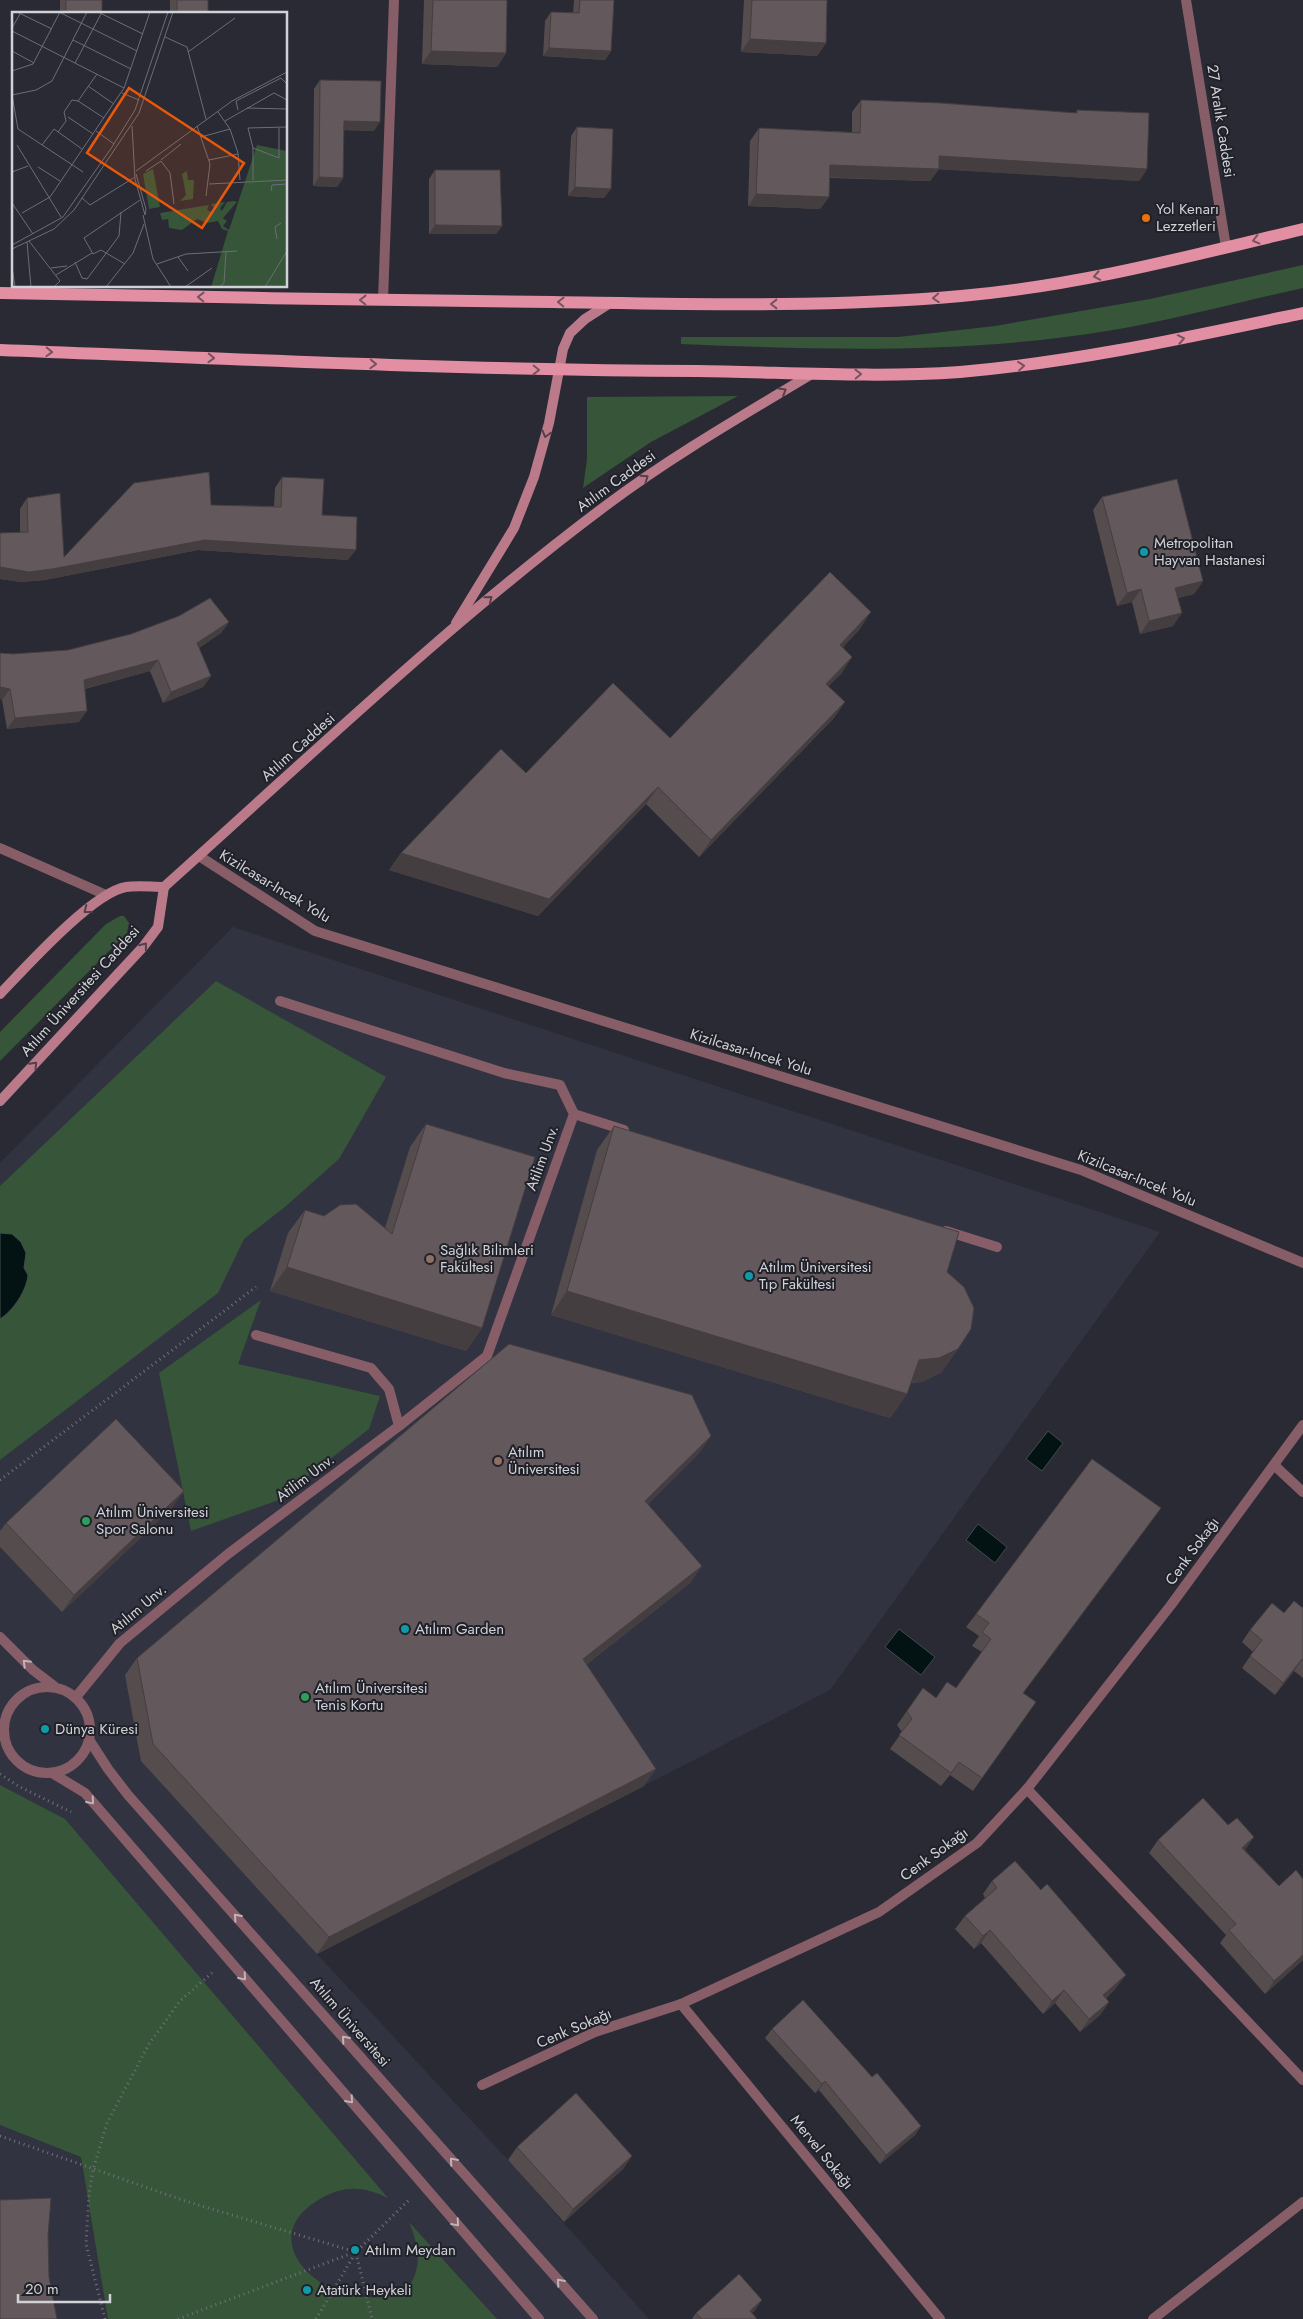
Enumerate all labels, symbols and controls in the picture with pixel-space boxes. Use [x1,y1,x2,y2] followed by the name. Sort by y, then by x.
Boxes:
[12,12,288,288] inset map
[1201,63,1241,179] street label: 27 Aralık Caddesi
[1156,198,1219,237] place label: Yol Kenarı Lezzetleri
[1140,212,1152,224] marker: Yol Kenarı Lezzetleri
[1251,234,1260,245] one-way arrow
[1093,271,1102,281] one-way arrow
[197,292,204,302] one-way arrow
[932,292,940,303] one-way arrow
[359,295,367,305] one-way arrow
[557,297,564,307] one-way arrow
[770,299,778,309] one-way arrow
[1176,334,1185,344] one-way arrow
[45,346,53,357] one-way arrow
[207,352,215,363] one-way arrow
[370,359,378,369] one-way arrow
[1017,361,1025,372] one-way arrow
[532,365,540,375] one-way arrow
[855,369,863,379] one-way arrow
[777,388,786,398] one-way arrow
[542,429,552,437] one-way arrow
[572,445,660,517] street label: Atılım Caddesi
[639,475,649,484] one-way arrow
[1154,532,1265,571] place label: Metropolitan Hayvan Hastanesi
[1138,546,1150,558] marker: Metropolitan Hayvan Hastanesi
[483,596,492,605] one-way arrow
[256,708,340,786] street label: Atılım Caddesi
[215,844,335,928] street label: Kizilcasar-Incek Yolu
[84,904,93,912] one-way arrow
[15,921,145,1061] street label: Atılım Üniversitesi Caddesi
[138,943,146,952] one-way arrow
[687,1023,815,1081] street label: Kizilcasar-Incek Yolu
[28,1062,37,1071] one-way arrow
[520,1122,564,1194] street label: Atilim Unv.
[1074,1144,1200,1212] street label: Kizilcasar-Incek Yolu
[440,1239,534,1278] place label: Sağlık Bilimleri Fakültesi
[424,1253,436,1265] marker: Sağlık Bilimleri Fakültesi
[759,1256,872,1295] place label: Atılım Üniversitesi Tıp Fakültesi
[743,1270,755,1282] marker: Atılım Üniversitesi Tıp Fakültesi
[508,1441,580,1480] place label: Atılım Üniversitesi
[271,1449,339,1507] street label: Atilim Unv.
[492,1455,504,1467] marker: Atılım Üniversitesi
[96,1501,209,1540] place label: Atılım Üniversitesi Spor Salonu
[1160,1512,1224,1590] street label: Cenk Sokağı
[80,1515,92,1527] marker: Atılım Üniversitesi Spor Salonu
[105,1579,171,1639] street label: Atılım Unv.
[415,1618,504,1640] place label: Atılım Garden
[399,1623,411,1635] marker: Atılım Garden
[23,1659,32,1668] one-way arrow
[315,1677,428,1716] place label: Atılım Üniversitesi Tenis Kortu
[299,1691,311,1703] marker: Atılım Üniversitesi Tenis Kortu
[55,1718,138,1740] place label: Dünya Küresi
[39,1723,51,1735] marker: Dünya Küresi
[86,1795,94,1804] one-way arrow
[895,1822,973,1886] street label: Cenk Sokağı
[234,1914,243,1923] one-way arrow
[238,1971,246,1980] one-way arrow
[305,1972,395,2072] street label: Atılım Üniversitesi
[533,2002,615,2054] street label: Cenk Sokağı
[342,2036,351,2045] one-way arrow
[344,2094,352,2103] one-way arrow
[785,2110,859,2194] street label: Mervel Sokağı
[449,2157,458,2166] one-way arrow
[450,2217,459,2226] one-way arrow
[365,2239,456,2261] place label: Atılım Meydan
[349,2244,361,2256] marker: Atılım Meydan
[18,2272,110,2304] scale bar
[25,2278,59,2300] text: 20 m
[317,2279,412,2301] place label: Atatürk Heykeli
[557,2279,566,2288] one-way arrow
[301,2284,313,2296] marker: Atatürk Heykeli

